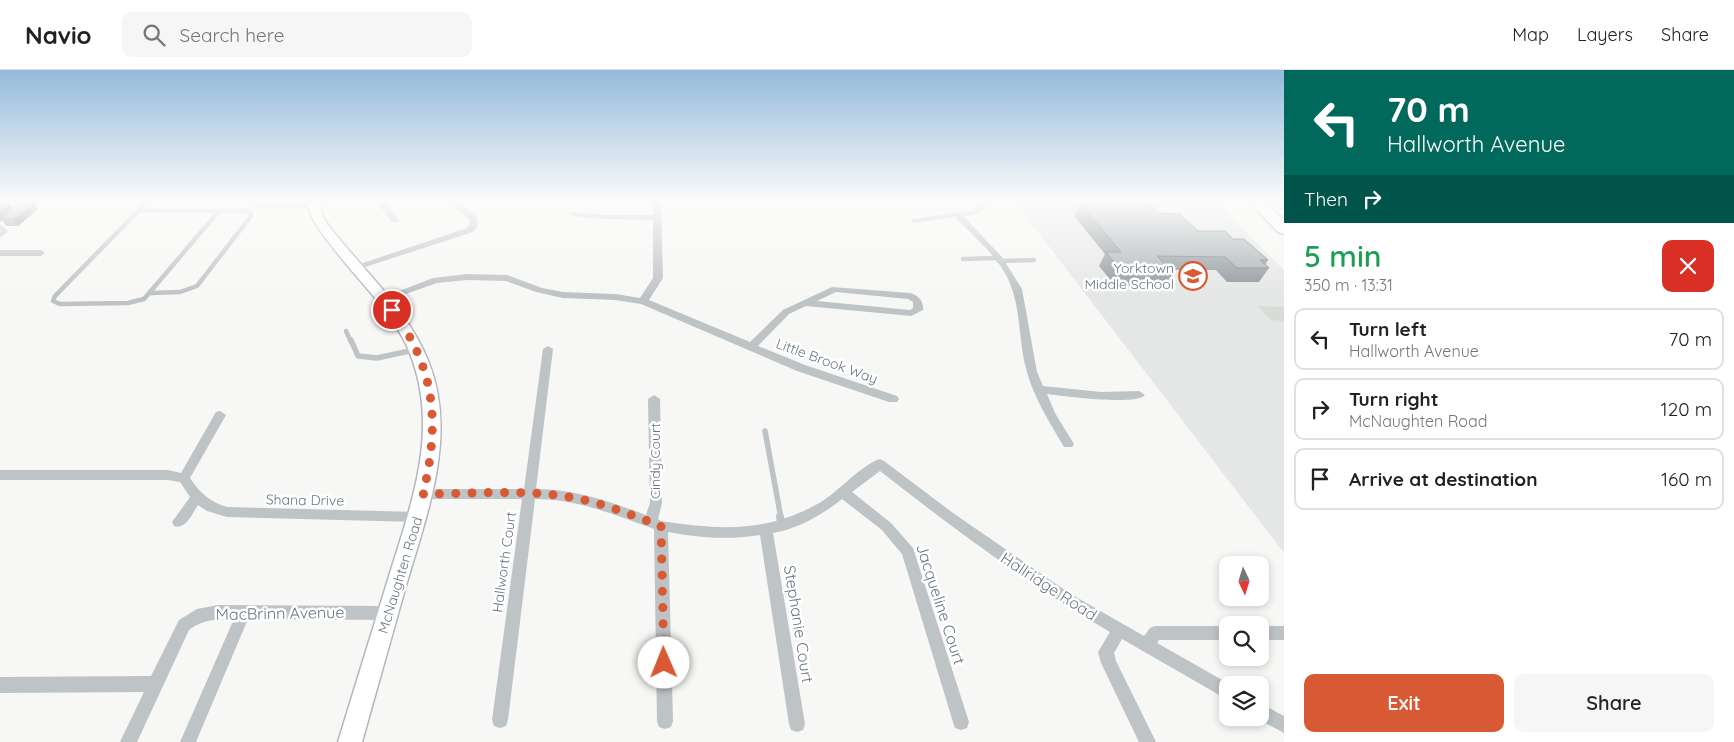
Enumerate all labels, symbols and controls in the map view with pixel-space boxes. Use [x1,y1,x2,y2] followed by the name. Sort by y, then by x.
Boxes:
[122,12,472,57] search box
[25,20,92,50] text: Navio
[140,21,168,49] icon: search
[180,23,284,47] text: Search here
[1512,23,1549,46] text: Map
[1577,23,1633,46] text: Layers
[1661,23,1709,46] text: Share
[1387,87,1470,131] text: 70 m
[1304,90,1369,155] icon: left
[1387,130,1565,158] text: Hallworth Avenue
[1358,185,1386,213] icon: right
[1304,187,1348,211] text: Then
[1304,237,1381,275] text: 5 min
[1662,240,1714,292] button: close
[1084,259,1174,293] place label: Yorktown Middle School
[1178,261,1208,291] school or university icon: Yorktown Middle School
[1304,275,1393,295] text: 350 m · 13:31
[371,289,413,331] pin
[378,296,406,324] icon: arrive
[1349,317,1427,341] text: Turn left
[1306,325,1334,353] icon: left
[1668,327,1712,351] text: 70 m
[774,334,880,388] street label: Little Brook Way
[1349,341,1479,361] text: Hallworth Avenue
[1349,387,1438,411] text: Turn right
[1306,395,1334,423] icon: right
[1661,397,1712,421] text: 120 m
[1349,411,1487,431] text: McNaughten Road
[646,423,664,499] street label: Cindy Court
[1306,465,1334,493] icon: arrive
[1349,467,1538,491] text: Arrive at destination
[1661,467,1712,491] text: 160 m
[266,490,344,510] street label: Shana Drive
[488,510,520,613] street label: Hallworth Court
[374,514,426,636] street label: McNaughten Road
[912,541,970,667] street label: Jacqueline Court
[997,547,1101,625] street label: Hallridge Road
[1219,556,1269,606] north arrow
[1219,556,1269,726] map controls
[780,564,818,684] street label: Stephanie Court
[215,602,345,624] street label: MacBrinn Avenue
[1219,616,1269,666] button: search
[637,636,689,688] position arrow
[1304,674,1504,732] button: Exit
[1514,674,1714,732] button: Share
[1219,676,1269,726] button: layers

